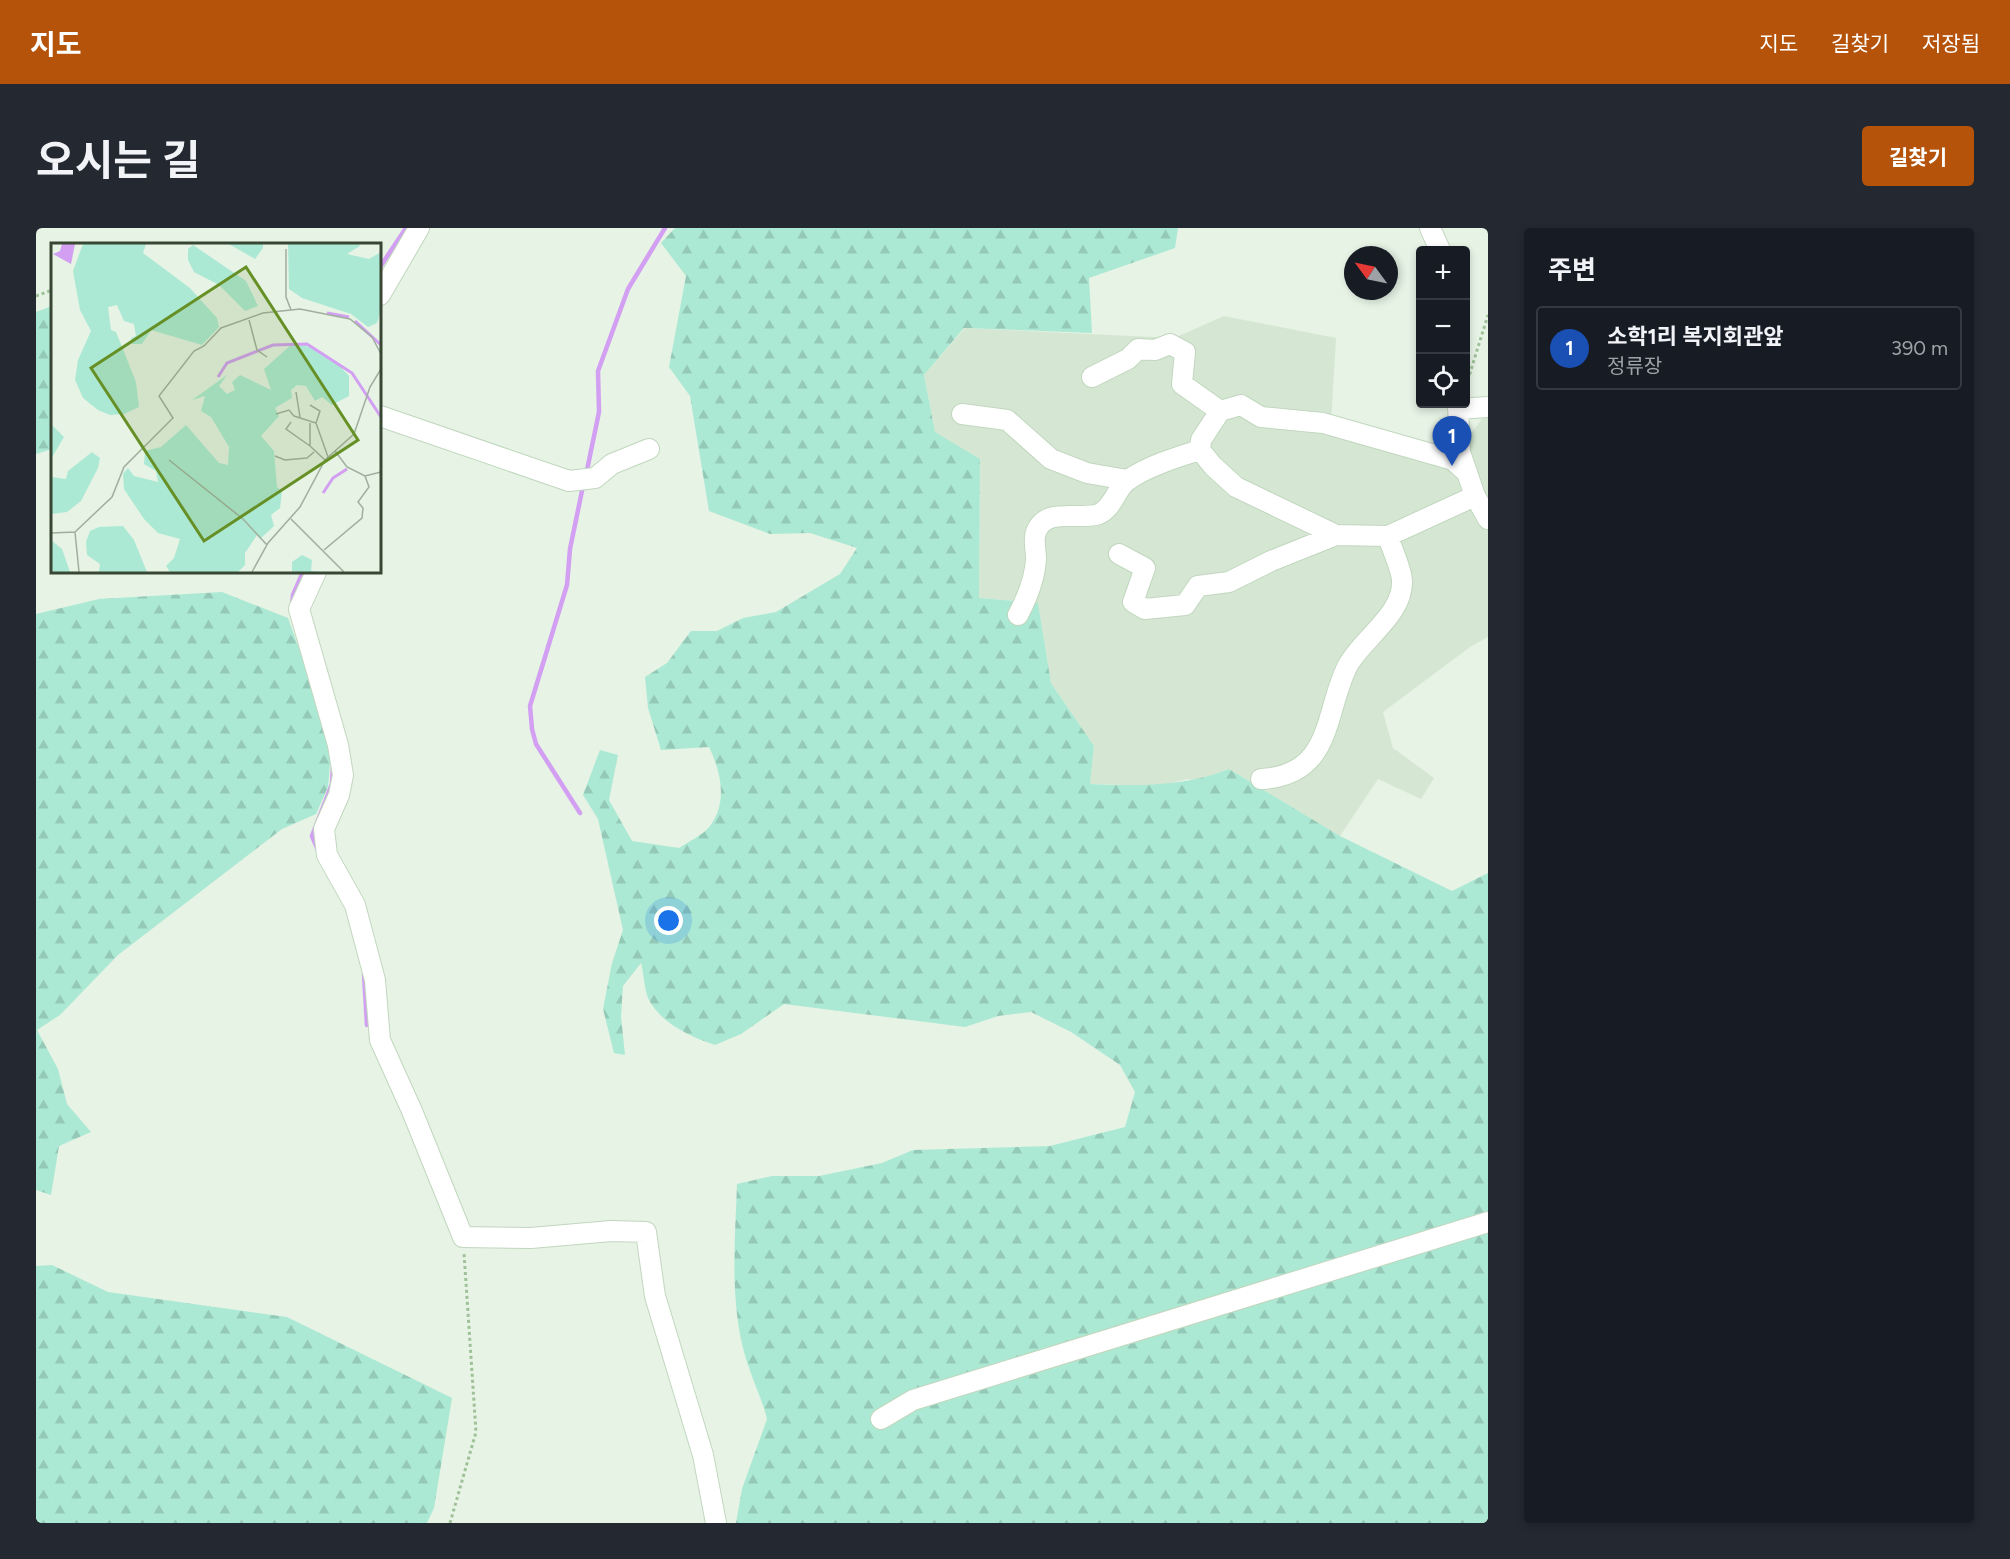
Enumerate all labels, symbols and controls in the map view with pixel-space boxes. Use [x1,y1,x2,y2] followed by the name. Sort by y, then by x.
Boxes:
[30,27,82,61] text: 지도
[1759,31,1798,56] text: 지도
[1831,31,1889,56] text: 길찾기
[1922,31,1980,56] text: 저장됨
[1862,126,1974,186] button: 길찾기
[36,135,201,186] text: 오시는 길
[51,243,381,573] inset map
[1344,246,1398,300] north arrow
[1416,246,1470,408] map controls
[1416,246,1470,300] button: +
[1548,254,1596,286] text: 주변
[1416,300,1470,354] button: −
[1607,323,1783,350] text: 소학1리 복지회관앞
[1565,336,1574,360] text: 1
[1891,336,1948,360] text: 390 m
[1416,354,1470,408] button: locate
[1607,354,1662,378] text: 정류장
[1432,416,1472,466] pin: 1
[654,906,683,935] your location

